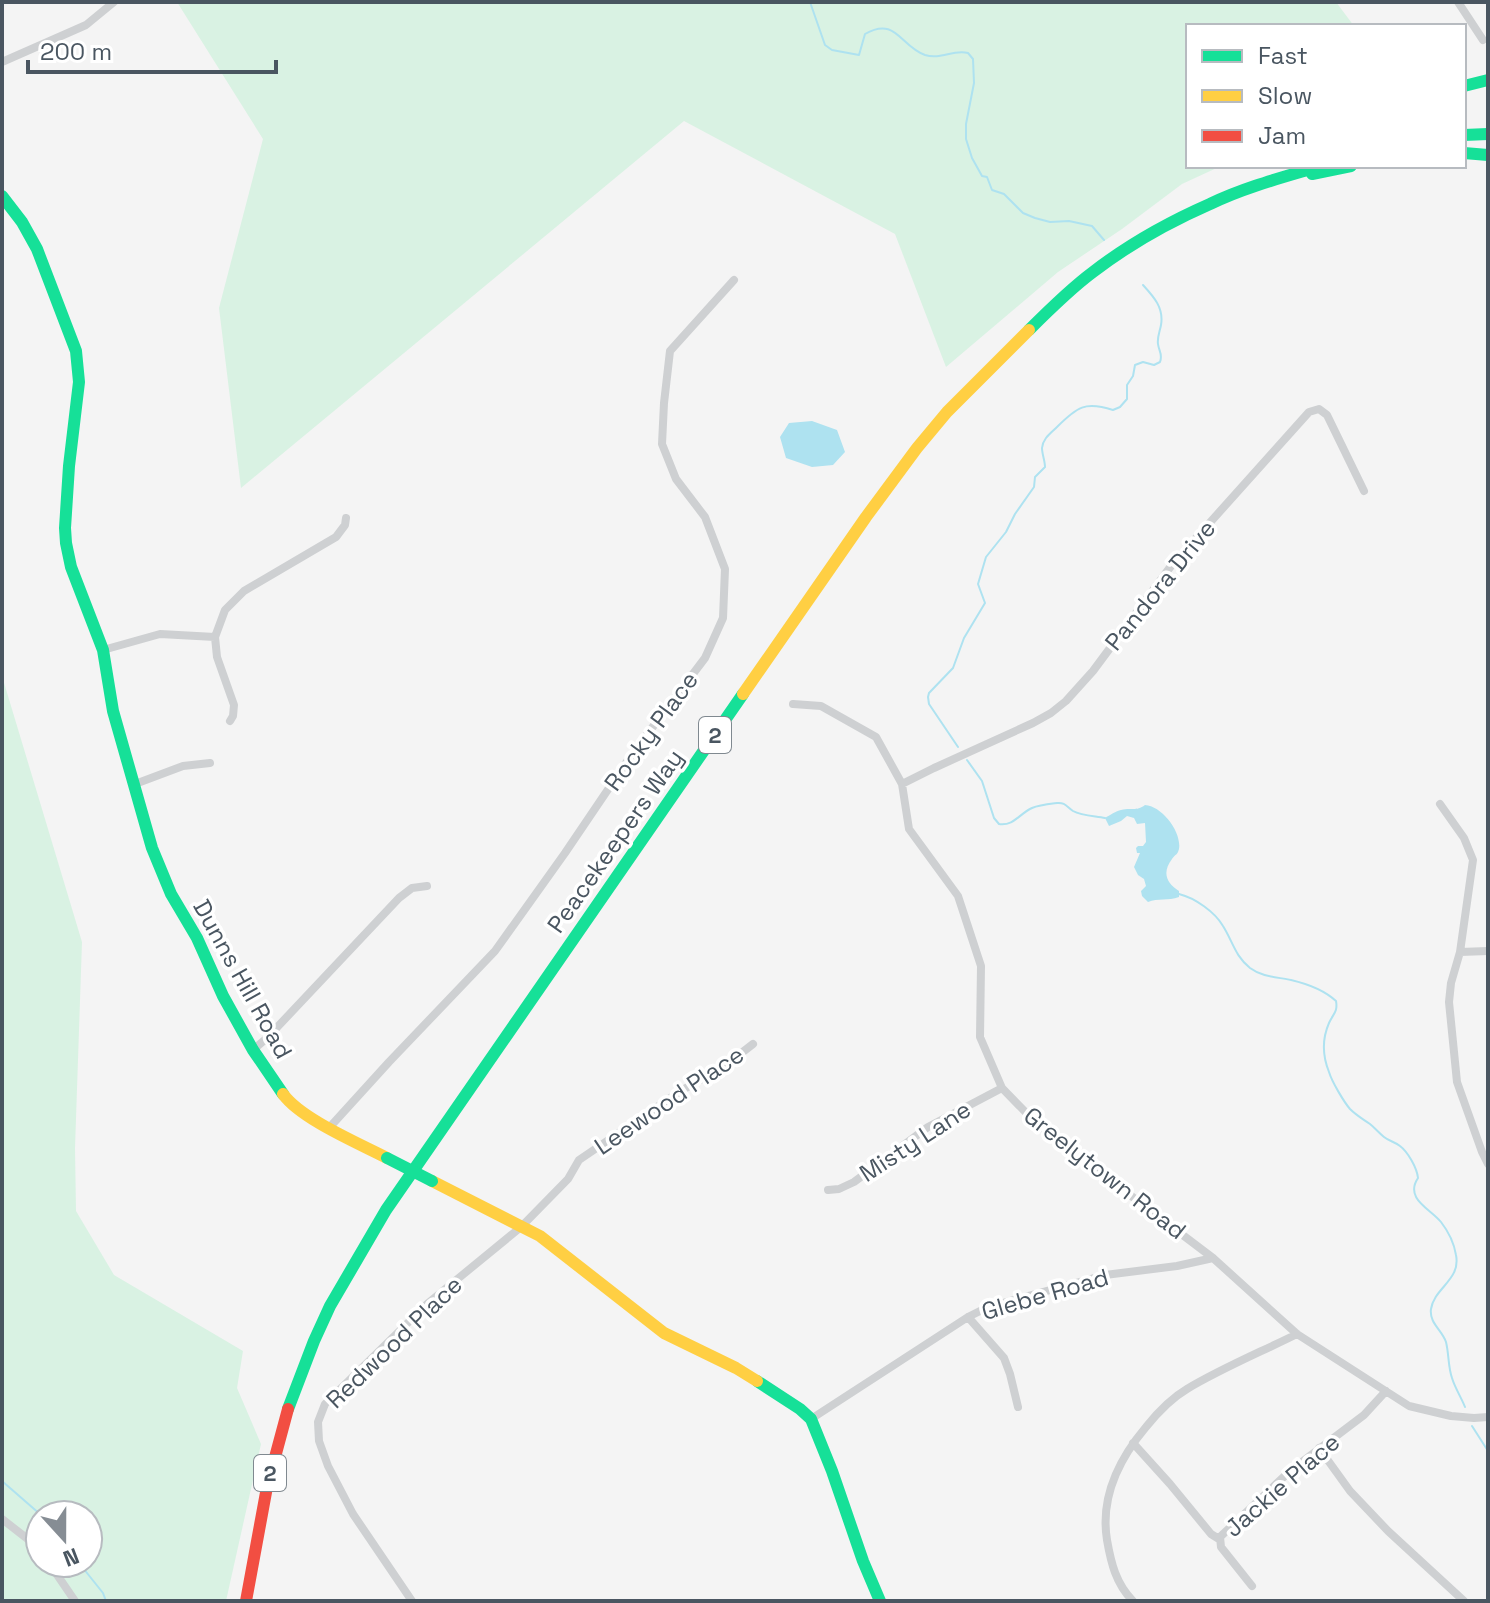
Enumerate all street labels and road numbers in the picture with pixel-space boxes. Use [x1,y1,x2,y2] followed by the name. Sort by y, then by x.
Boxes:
[1098,513,1222,657] street label: Pandora Drive
[597,665,705,797] street label: Rocky Place
[699,717,731,753] road number: 2
[540,743,690,939] street label: Peacekeepers Way
[186,894,300,1064] street label: Dunns Hill Road
[588,1039,750,1161] street label: Leewood Place
[853,1093,977,1189] street label: Misty Lane
[1018,1100,1192,1246] street label: Greelytown Road
[978,1261,1112,1327] street label: Glebe Road
[319,1269,469,1415] street label: Redwood Place
[1218,1426,1346,1544] street label: Jackie Place
[254,1455,286,1491] road number: 2

